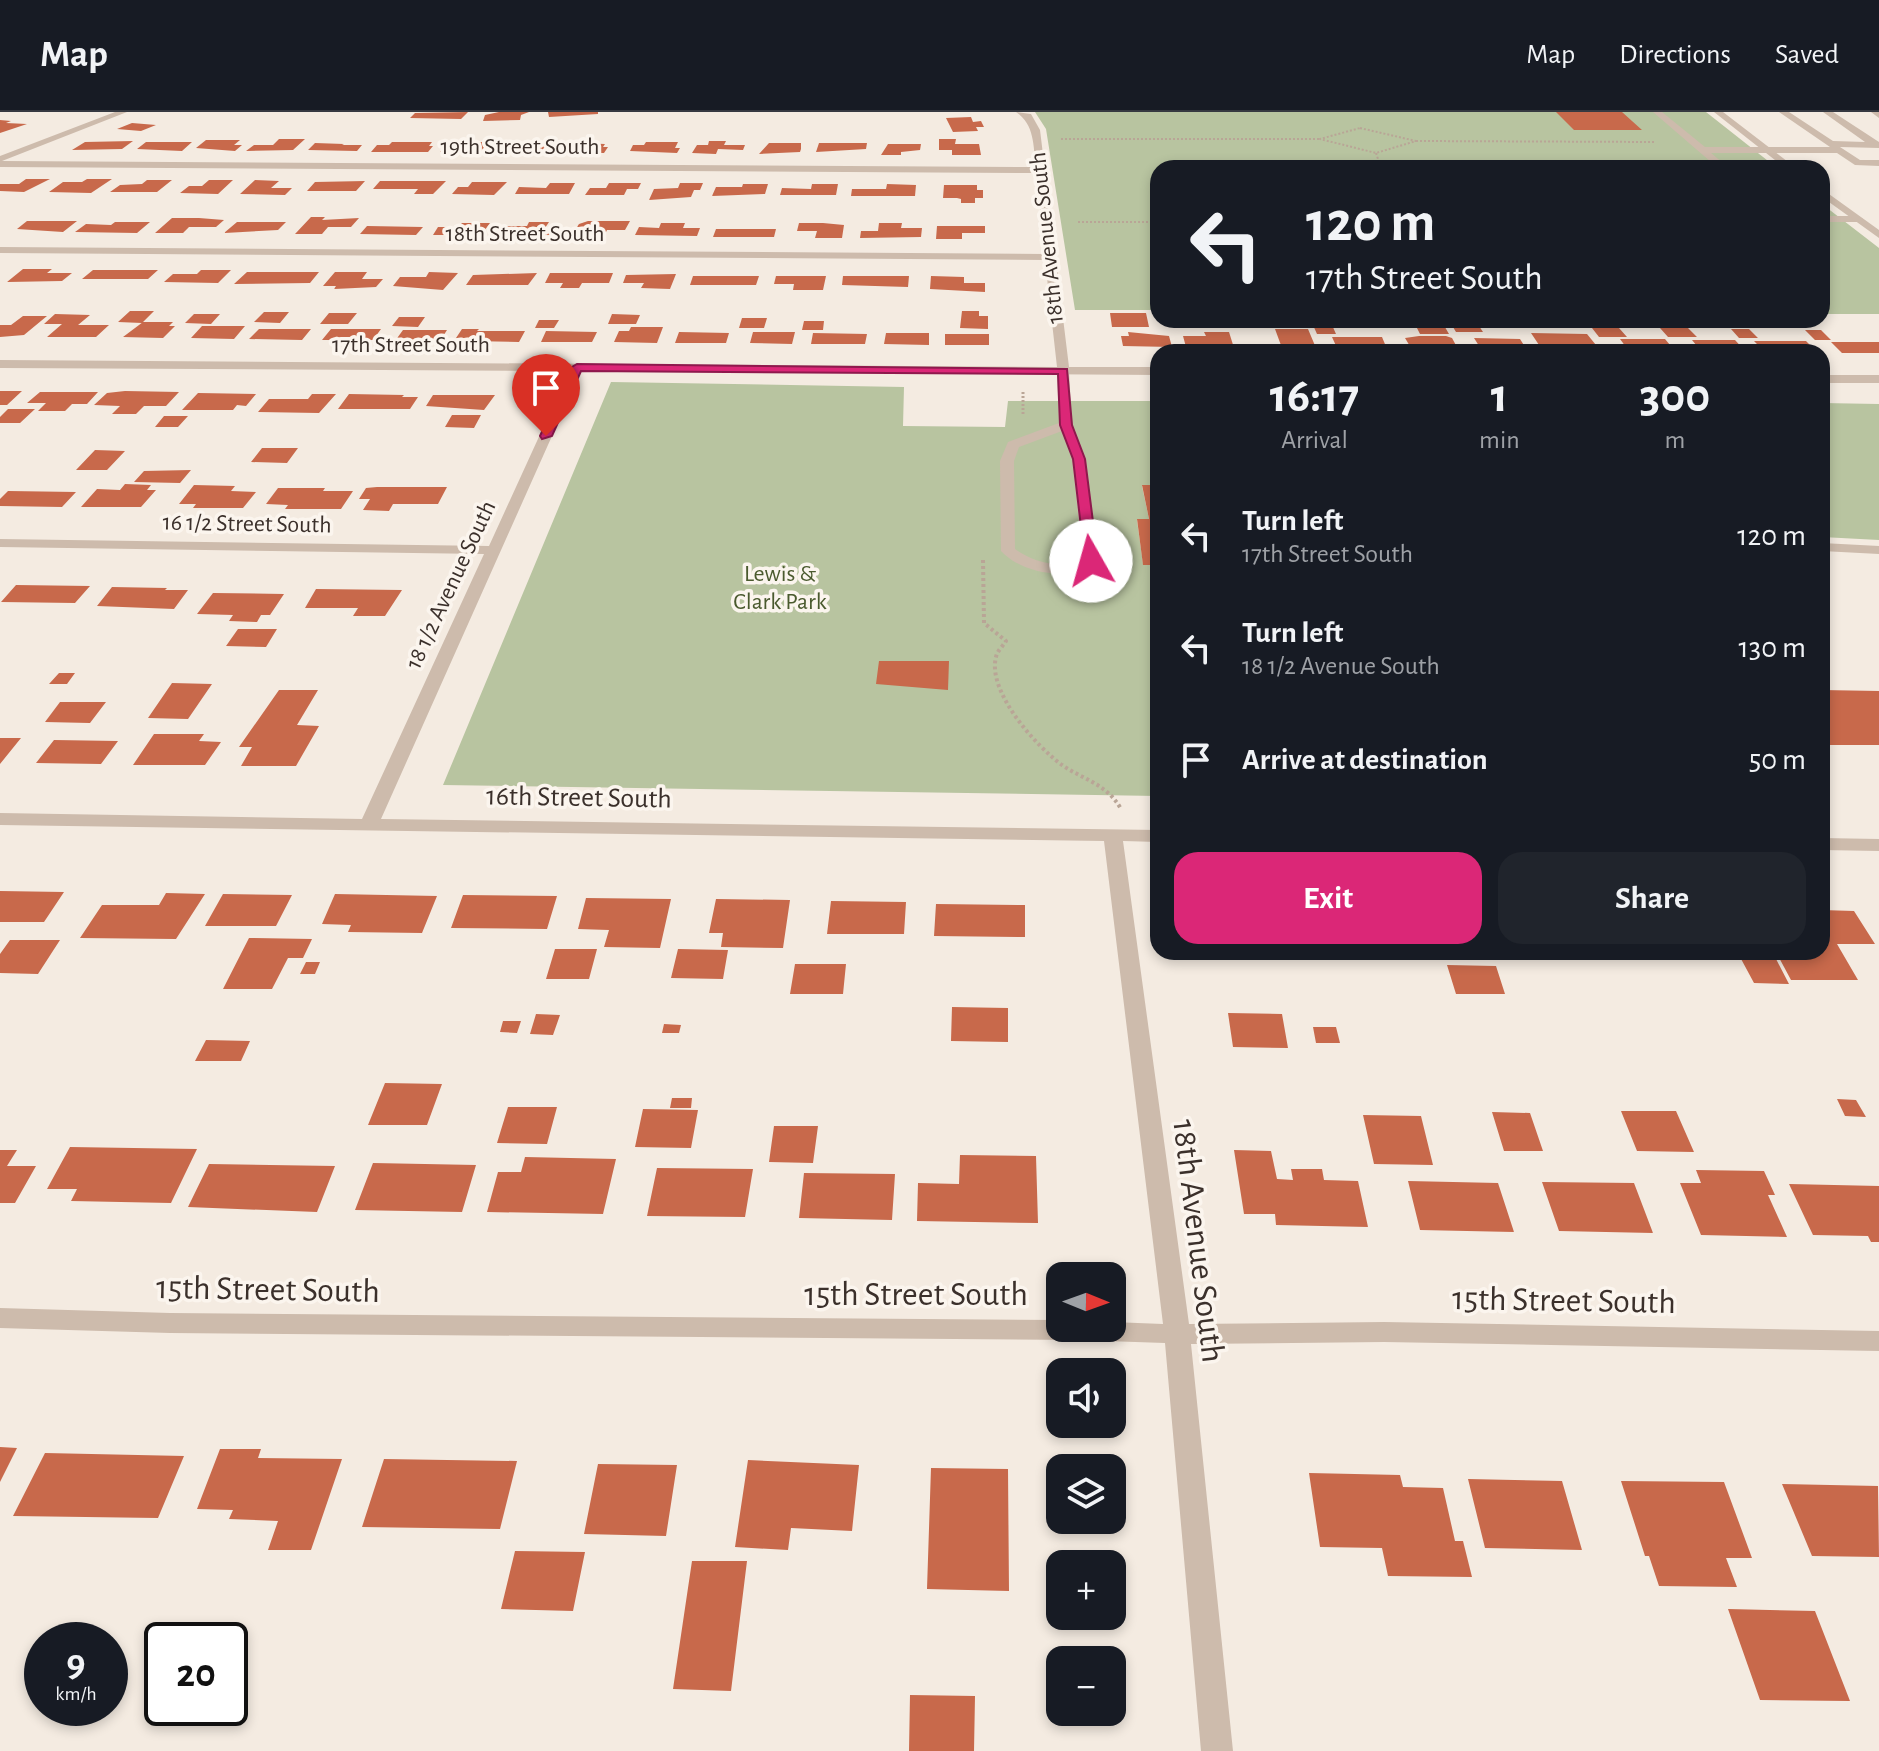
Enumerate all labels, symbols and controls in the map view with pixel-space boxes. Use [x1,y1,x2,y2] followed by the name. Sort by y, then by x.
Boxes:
[40,36,108,74] text: Map
[1526,41,1575,69] text: Map
[1619,41,1731,69] text: Directions
[1775,41,1839,69] text: Saved
[440,135,600,159] street label: 19th Street South
[1026,151,1068,325] street label: 18th Avenue South
[1174,192,1278,296] icon: left
[1306,195,1435,251] text: 120 m
[445,222,605,246] street label: 18th Street South
[1306,260,1543,296] text: 17th Street South
[332,333,490,357] street label: 17th Street South
[512,354,580,436] pin
[524,366,568,410] icon: arrive
[1270,373,1359,421] text: 16:17
[1491,373,1508,421] text: 1
[1639,373,1710,421] text: 300
[1281,427,1348,453] text: Arrival
[1479,427,1520,453] text: min
[1664,427,1685,453] text: m
[402,497,500,673] street label: 18 1/2 Avenue South
[1242,506,1343,536] text: Turn left
[162,511,332,537] street label: 16 1/2 Street South
[1174,514,1218,558] icon: left
[1049,519,1133,603] position arrow
[1737,521,1806,551] text: 120 m
[1242,541,1413,567] text: 17th Street South
[733,562,827,614] park label: Lewis & Clark Park
[1242,618,1343,648] text: Turn left
[1174,626,1218,670] icon: left
[1739,633,1806,663] text: 130 m
[1242,653,1440,679] text: 18 1/2 Avenue South
[1174,738,1218,782] icon: arrive
[1242,745,1488,775] text: Arrive at destination
[1749,745,1806,775] text: 50 m
[486,782,672,814] street label: 16th Street South
[1174,852,1482,944] button: Exit
[1498,852,1806,944] button: Share
[1166,1118,1230,1364] street label: 18th Avenue South
[1046,1262,1126,1342] north arrow
[1046,1262,1126,1726] map controls
[156,1271,380,1309] street label: 15th Street South
[804,1278,1028,1312] street label: 15th Street South
[1452,1282,1676,1320] street label: 15th Street South
[1046,1358,1126,1438] button: sound
[1046,1454,1126,1534] button: layers
[1046,1550,1126,1630] button: +
[144,1622,248,1726] speed limit sign: 20
[66,1644,86,1684] text: 9
[1046,1646,1126,1726] button: −
[55,1684,97,1704] text: km/h

